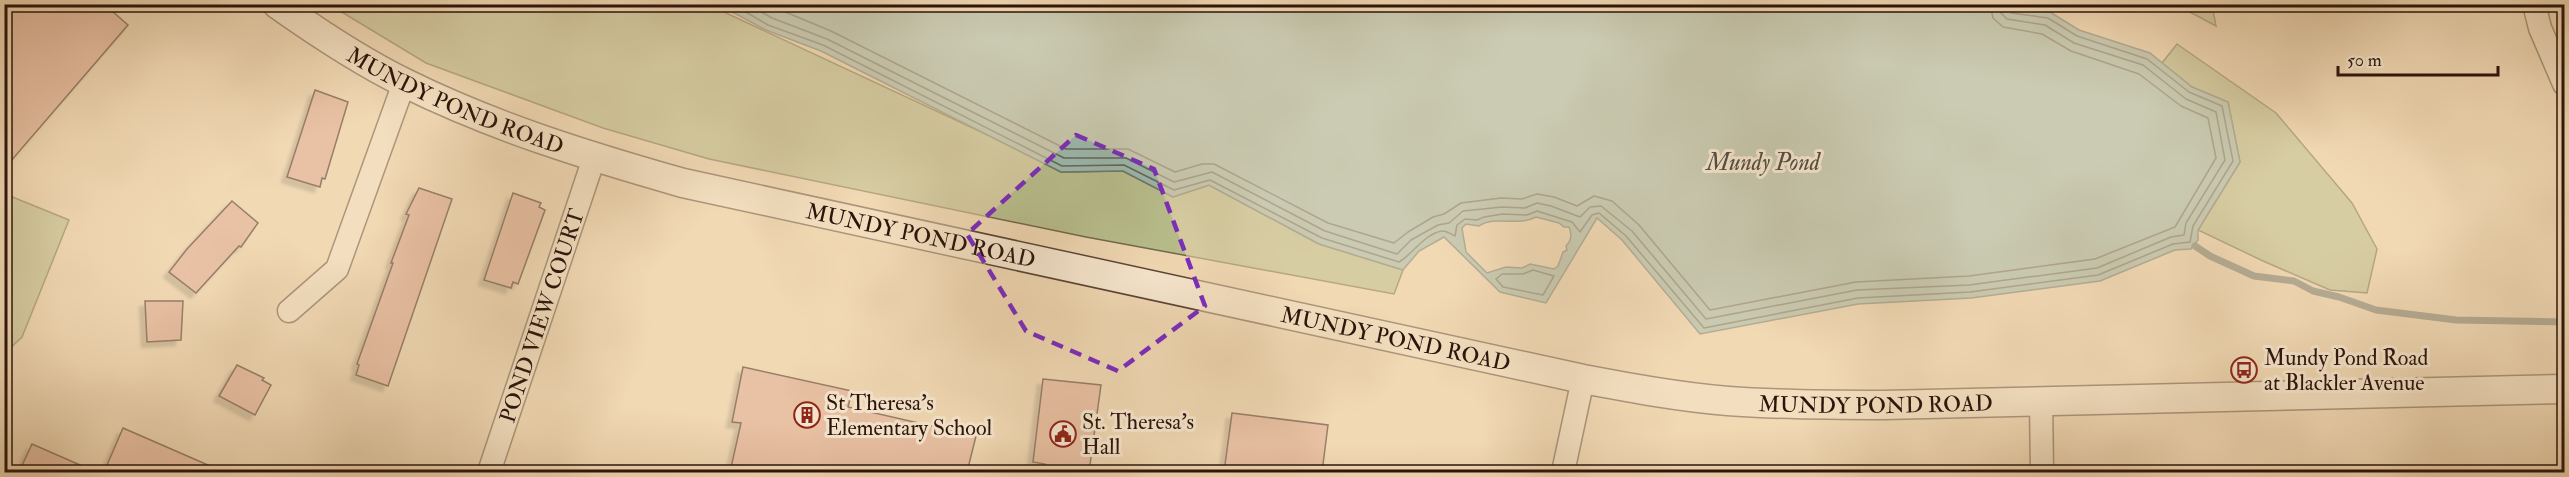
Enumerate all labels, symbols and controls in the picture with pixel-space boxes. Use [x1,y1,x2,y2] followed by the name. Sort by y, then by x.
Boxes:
[2338,39,2498,77] scale bar
[342,41,567,161] street label: MUNDY POND ROAD
[2347,49,2382,72] text: 50 m
[1704,147,1822,178] water label: Mundy Pond
[803,197,1038,274] street label: MUNDY POND ROAD
[494,205,591,426] street label: POND VIEW COURT
[1278,301,1513,378] street label: MUNDY POND ROAD
[2264,344,2428,397] place label: Mundy Pond Road at Blackler Avenue
[2229,355,2259,385] bus stop icon: Mundy Pond Road at Blackler Avenue
[826,389,992,442] place label: St Theresa's Elementary School
[1758,389,1993,420] street label: MUNDY POND ROAD
[792,400,822,430] building icon: St Theresa's Elementary School
[1082,408,1194,461] place label: St. Theresa's Hall
[1048,419,1078,449] public building icon: St. Theresa's Hall

